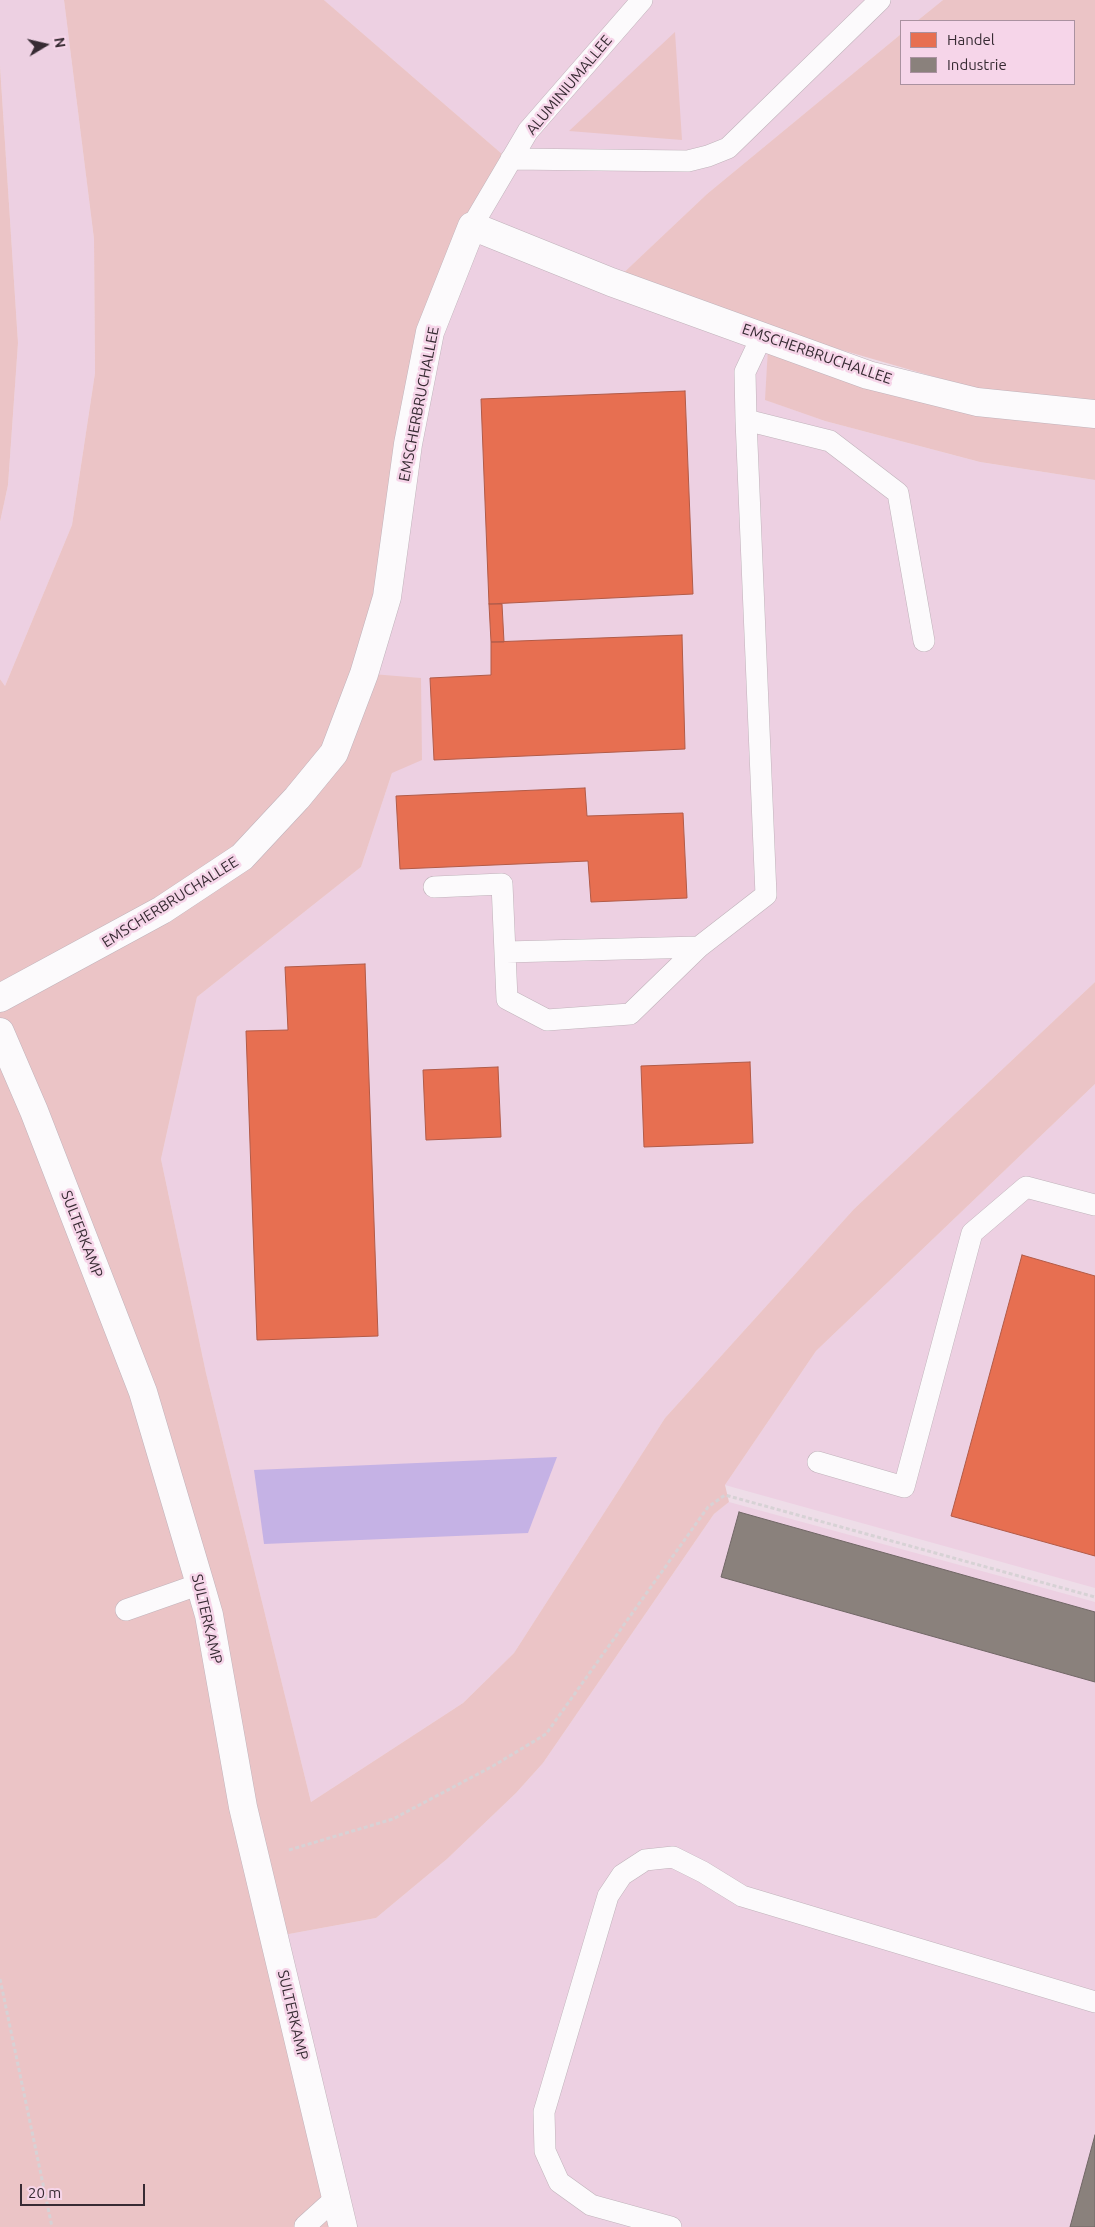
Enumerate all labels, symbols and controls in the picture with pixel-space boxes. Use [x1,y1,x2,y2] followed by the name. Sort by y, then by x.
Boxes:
[20,20,70,70] north arrow
[900,20,1075,85] legend
[947,31,995,48] text: Handel
[522,32,616,138] street label: ALUMINIUMALLEE
[51,36,69,49] text: N
[947,56,1007,73] text: Industrie
[740,320,894,388] street label: EMSCHERBRUCHALLEE
[395,325,443,483] street label: EMSCHERBRUCHALLEE
[99,853,241,951] street label: EMSCHERBRUCHALLEE
[57,1188,107,1280] street label: SULTERKAMP
[188,1572,226,1666] street label: SULTERKAMP
[274,1968,312,2062] street label: SULTERKAMP
[22,2174,148,2206] scale bar
[28,2184,61,2201] text: 20 m

